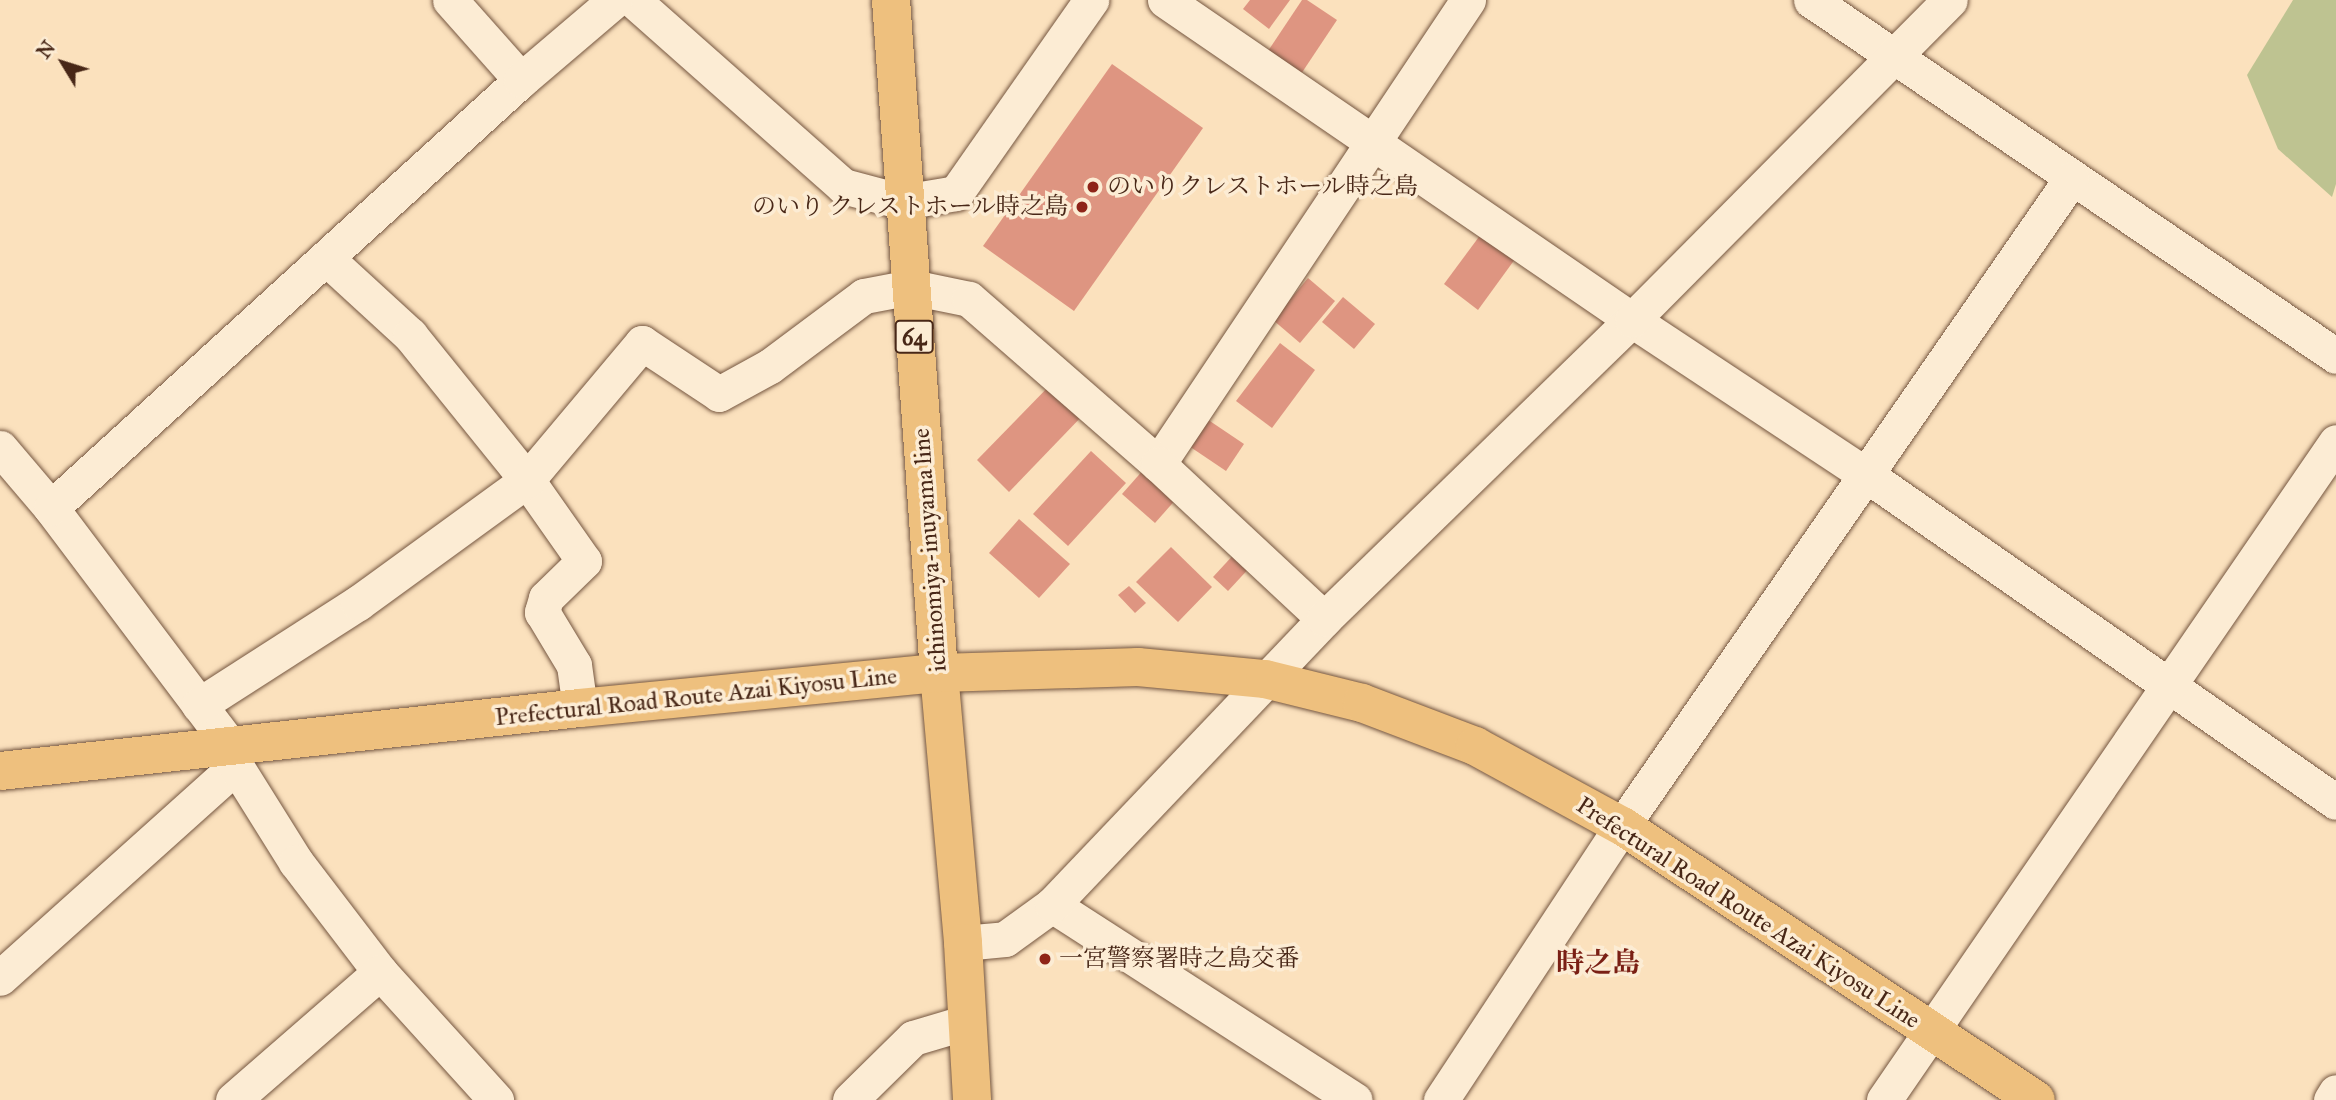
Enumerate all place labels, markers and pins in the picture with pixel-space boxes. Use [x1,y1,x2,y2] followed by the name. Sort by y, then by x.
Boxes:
[1107,173,1419,201] place label: のいりクレストホール時之島
[1085,179,1101,195] marker: のいりクレストホール時之島
[751,193,1068,221] place label: のいり クレストホール時之島
[1074,199,1090,215] marker: のいり クレストホール時之島
[1059,945,1299,973] place label: 一宮警察署時之島交番
[1037,951,1053,967] marker: 一宮警察署時之島交番

